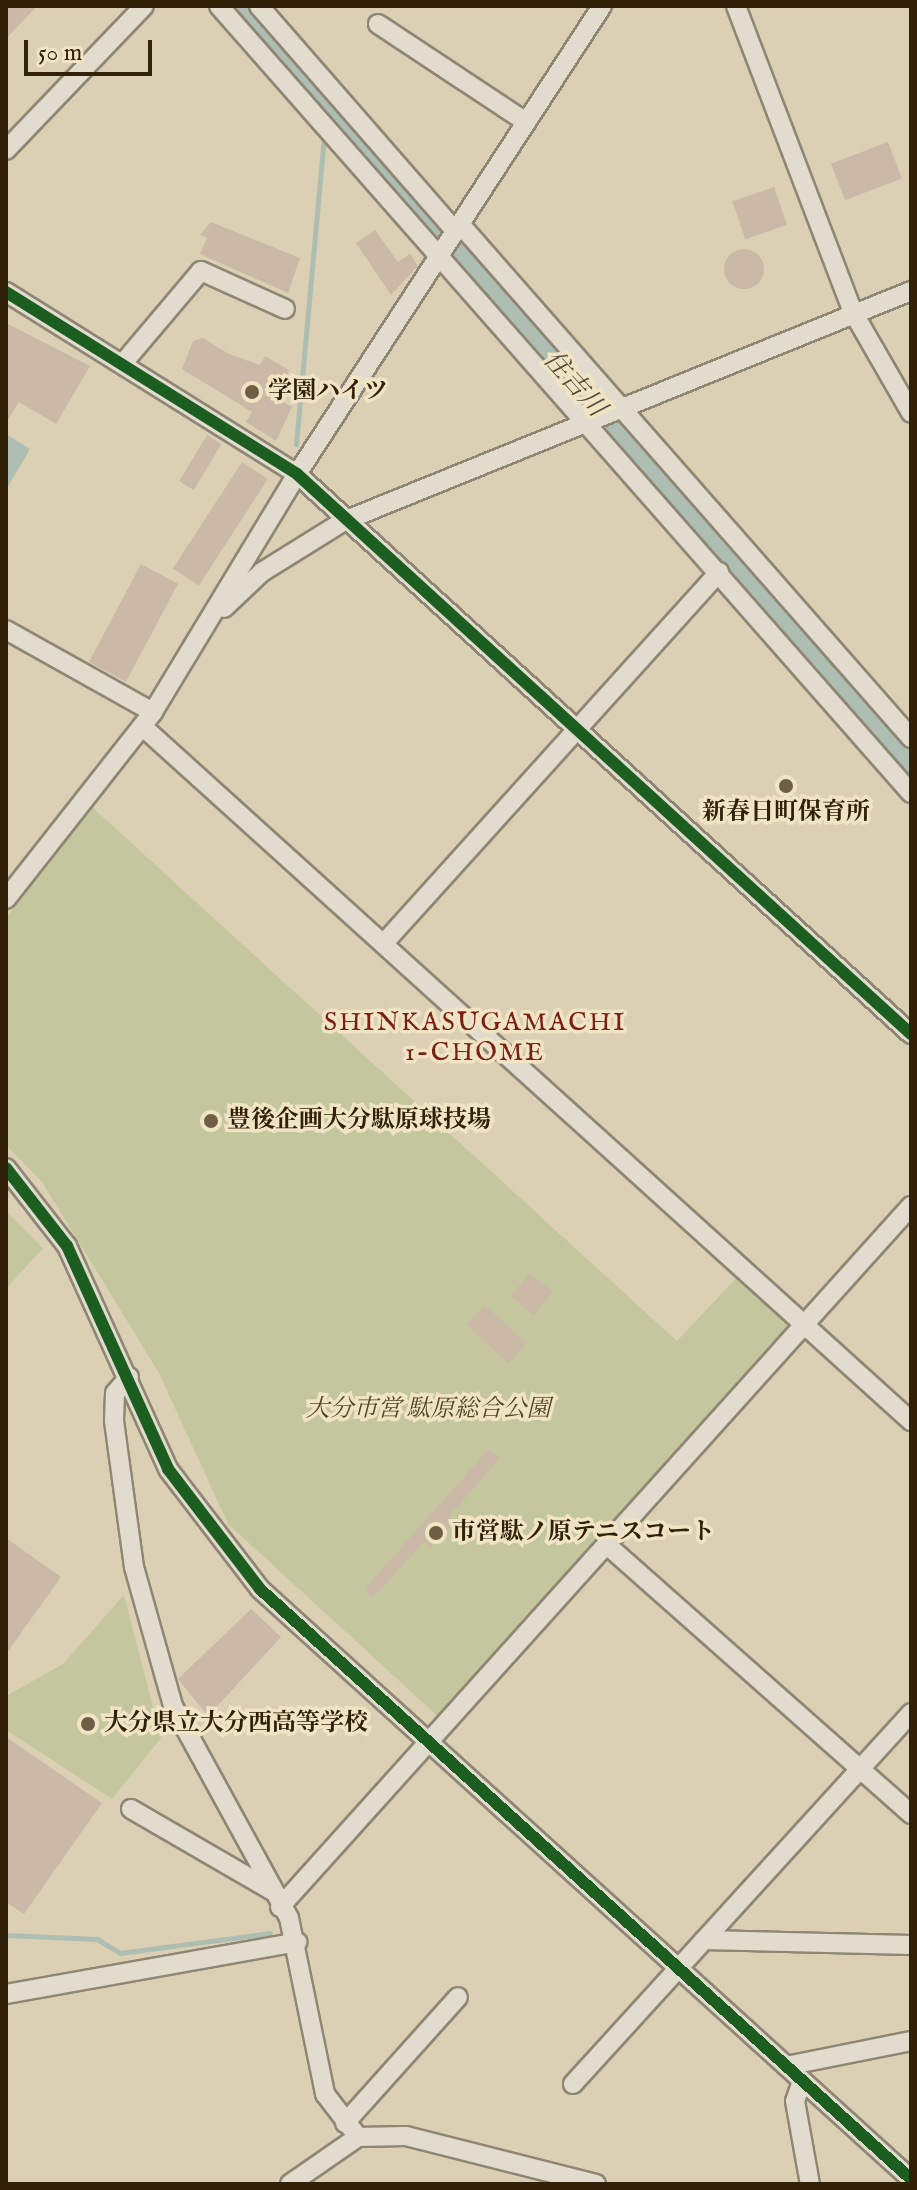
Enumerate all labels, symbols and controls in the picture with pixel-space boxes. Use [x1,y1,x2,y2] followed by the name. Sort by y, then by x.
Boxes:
[28,24,156,74] scale bar
[38,38,82,69] text: 50 m
[536,345,612,423] water label: 住吉川
[268,378,388,406] place label: 学園ハイツ
[243,383,261,401] marker: 学園ハイツ
[777,777,795,795] marker: 新春日町保育所
[702,799,870,827] place label: 新春日町保育所
[324,1007,626,1068] district label: SHINKASUGAMACHI 1-CHOME
[227,1107,491,1135] place label: 豊後企画大分駄原球技場
[202,1112,220,1130] marker: 豊後企画大分駄原球技場
[305,1396,551,1424] park label: 大分市営 駄原総合公園
[452,1519,716,1547] place label: 市営駄ノ原テニスコート
[427,1524,445,1542] marker: 市営駄ノ原テニスコート
[104,1710,368,1738] place label: 大分県立大分西高等学校
[79,1715,97,1733] marker: 大分県立大分西高等学校

